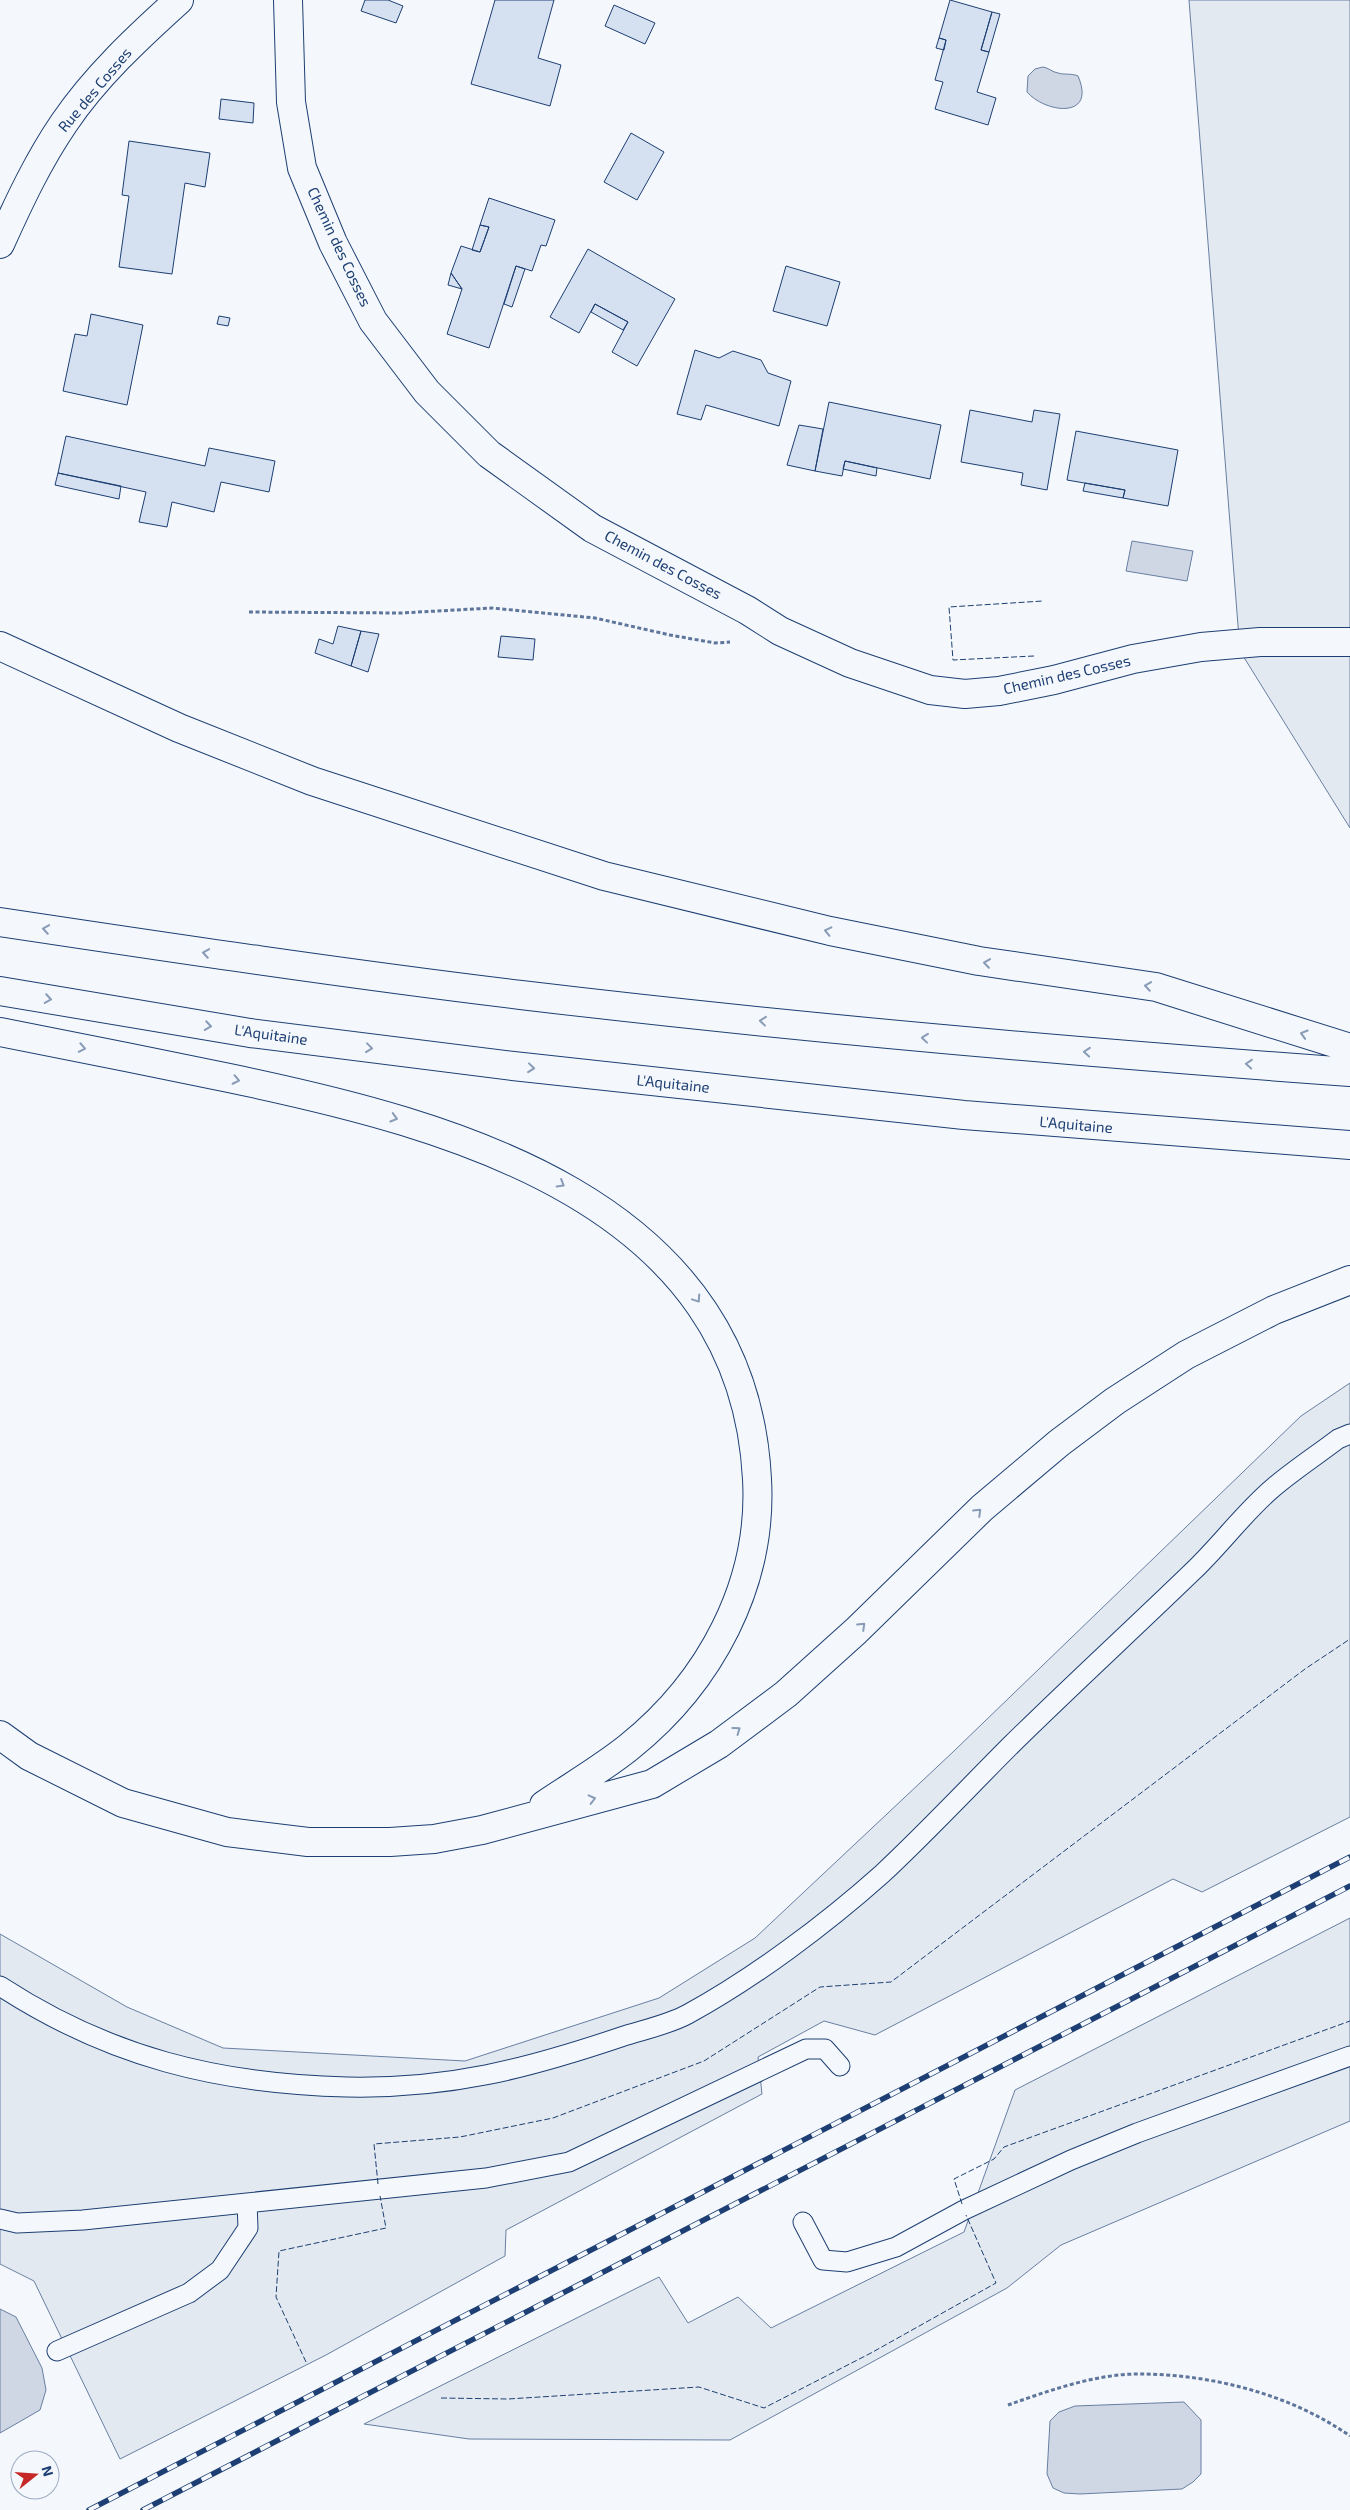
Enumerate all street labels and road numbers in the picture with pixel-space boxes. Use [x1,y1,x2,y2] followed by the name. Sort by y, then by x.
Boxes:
[54,43,135,135] street label: Rue des Cosses
[304,184,376,309] street label: Chemin des Cosses
[602,526,725,603] street label: Chemin des Cosses
[1001,651,1132,697] street label: Chemin des Cosses
[233,1020,309,1048] street label: L'Aquitaine
[636,1070,711,1096] street label: L'Aquitaine
[1039,1112,1114,1136] street label: L'Aquitaine

